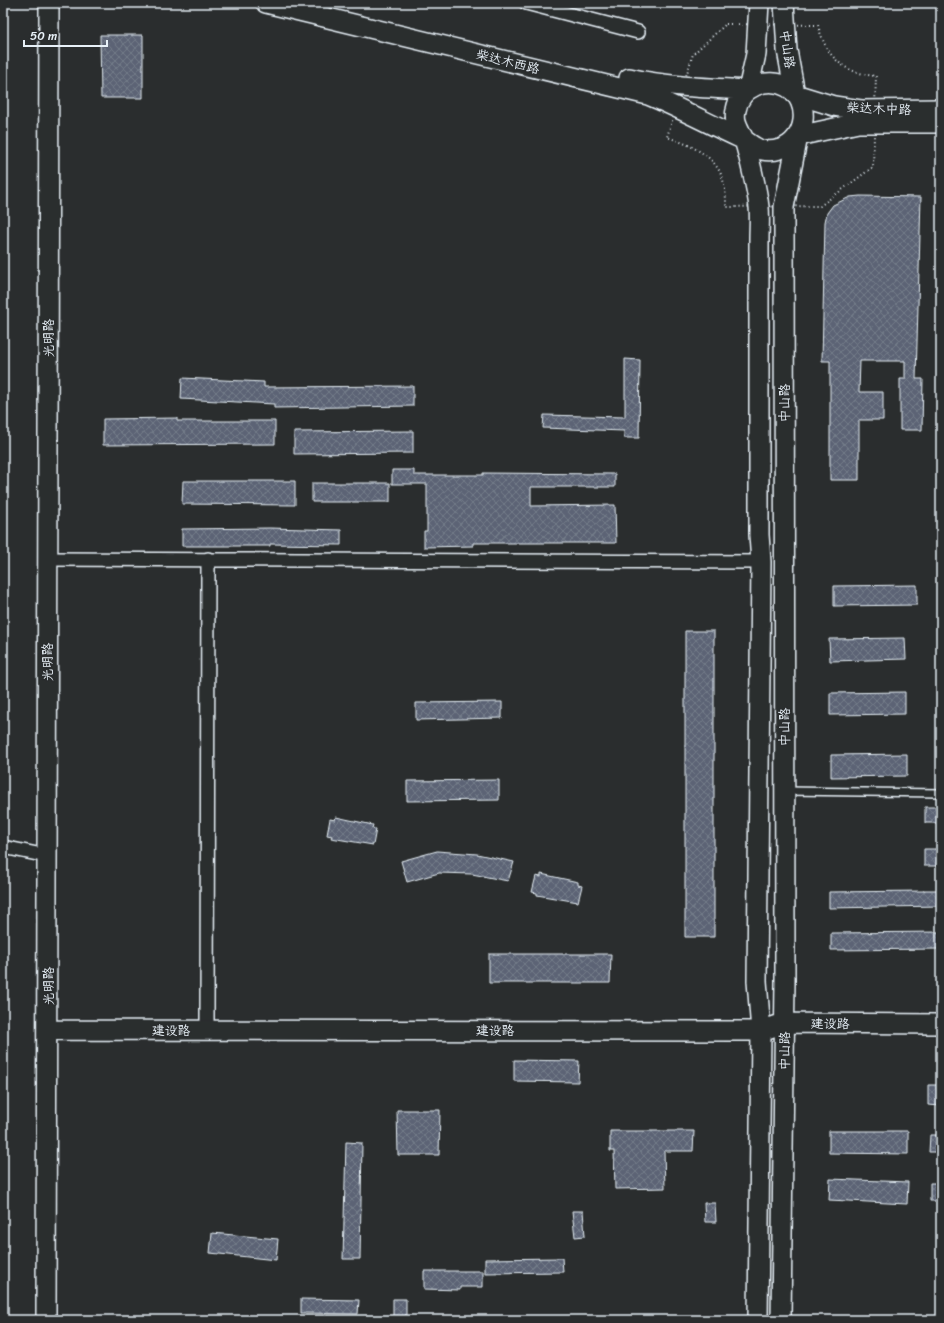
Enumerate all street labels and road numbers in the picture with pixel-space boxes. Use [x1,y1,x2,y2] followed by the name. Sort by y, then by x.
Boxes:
[773,28,802,70] street label: 中山路
[474,42,542,81] street label: 柴达木西路
[846,96,912,121] street label: 柴达木中路
[37,318,60,358] street label: 光明路
[773,383,796,423] street label: 中山路
[36,642,59,682] street label: 光明路
[773,707,796,747] street label: 中山路
[37,966,60,1006] street label: 光明路
[810,1012,850,1035] street label: 建设路
[151,1019,191,1042] street label: 建设路
[475,1019,515,1042] street label: 建设路
[773,1031,796,1071] street label: 中山路

